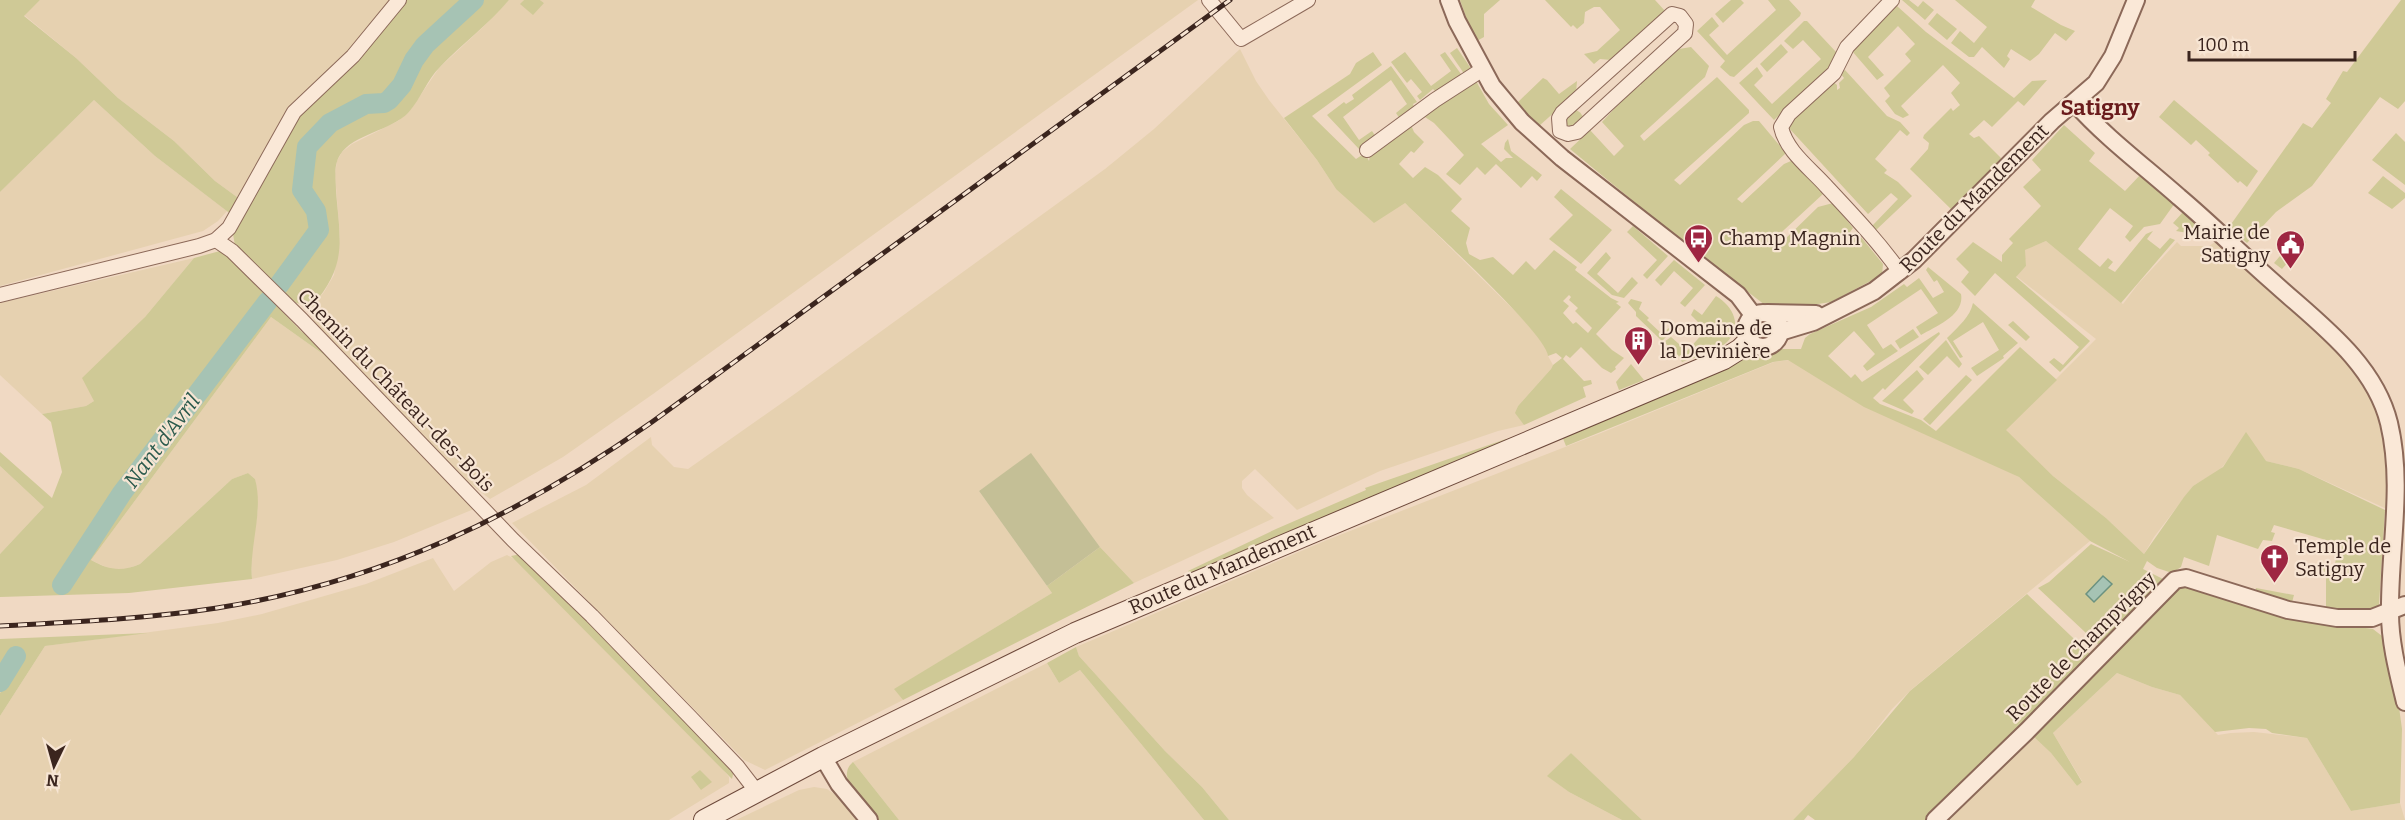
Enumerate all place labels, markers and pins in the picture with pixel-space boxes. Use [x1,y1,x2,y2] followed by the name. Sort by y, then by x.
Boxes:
[2183,220,2270,267] place label: Mairie de Satigny
[1682,222,1714,264] bus stop icon: Champ Magnin
[1719,226,1861,250] place label: Champ Magnin
[2275,228,2307,270] public building icon: Mairie de Satigny
[1660,316,1772,363] place label: Domaine de la Devinière
[1623,324,1655,366] building icon: Domaine de la Devinière
[2295,534,2391,581] place label: Temple de Satigny
[2258,542,2290,584] church icon: Temple de Satigny

